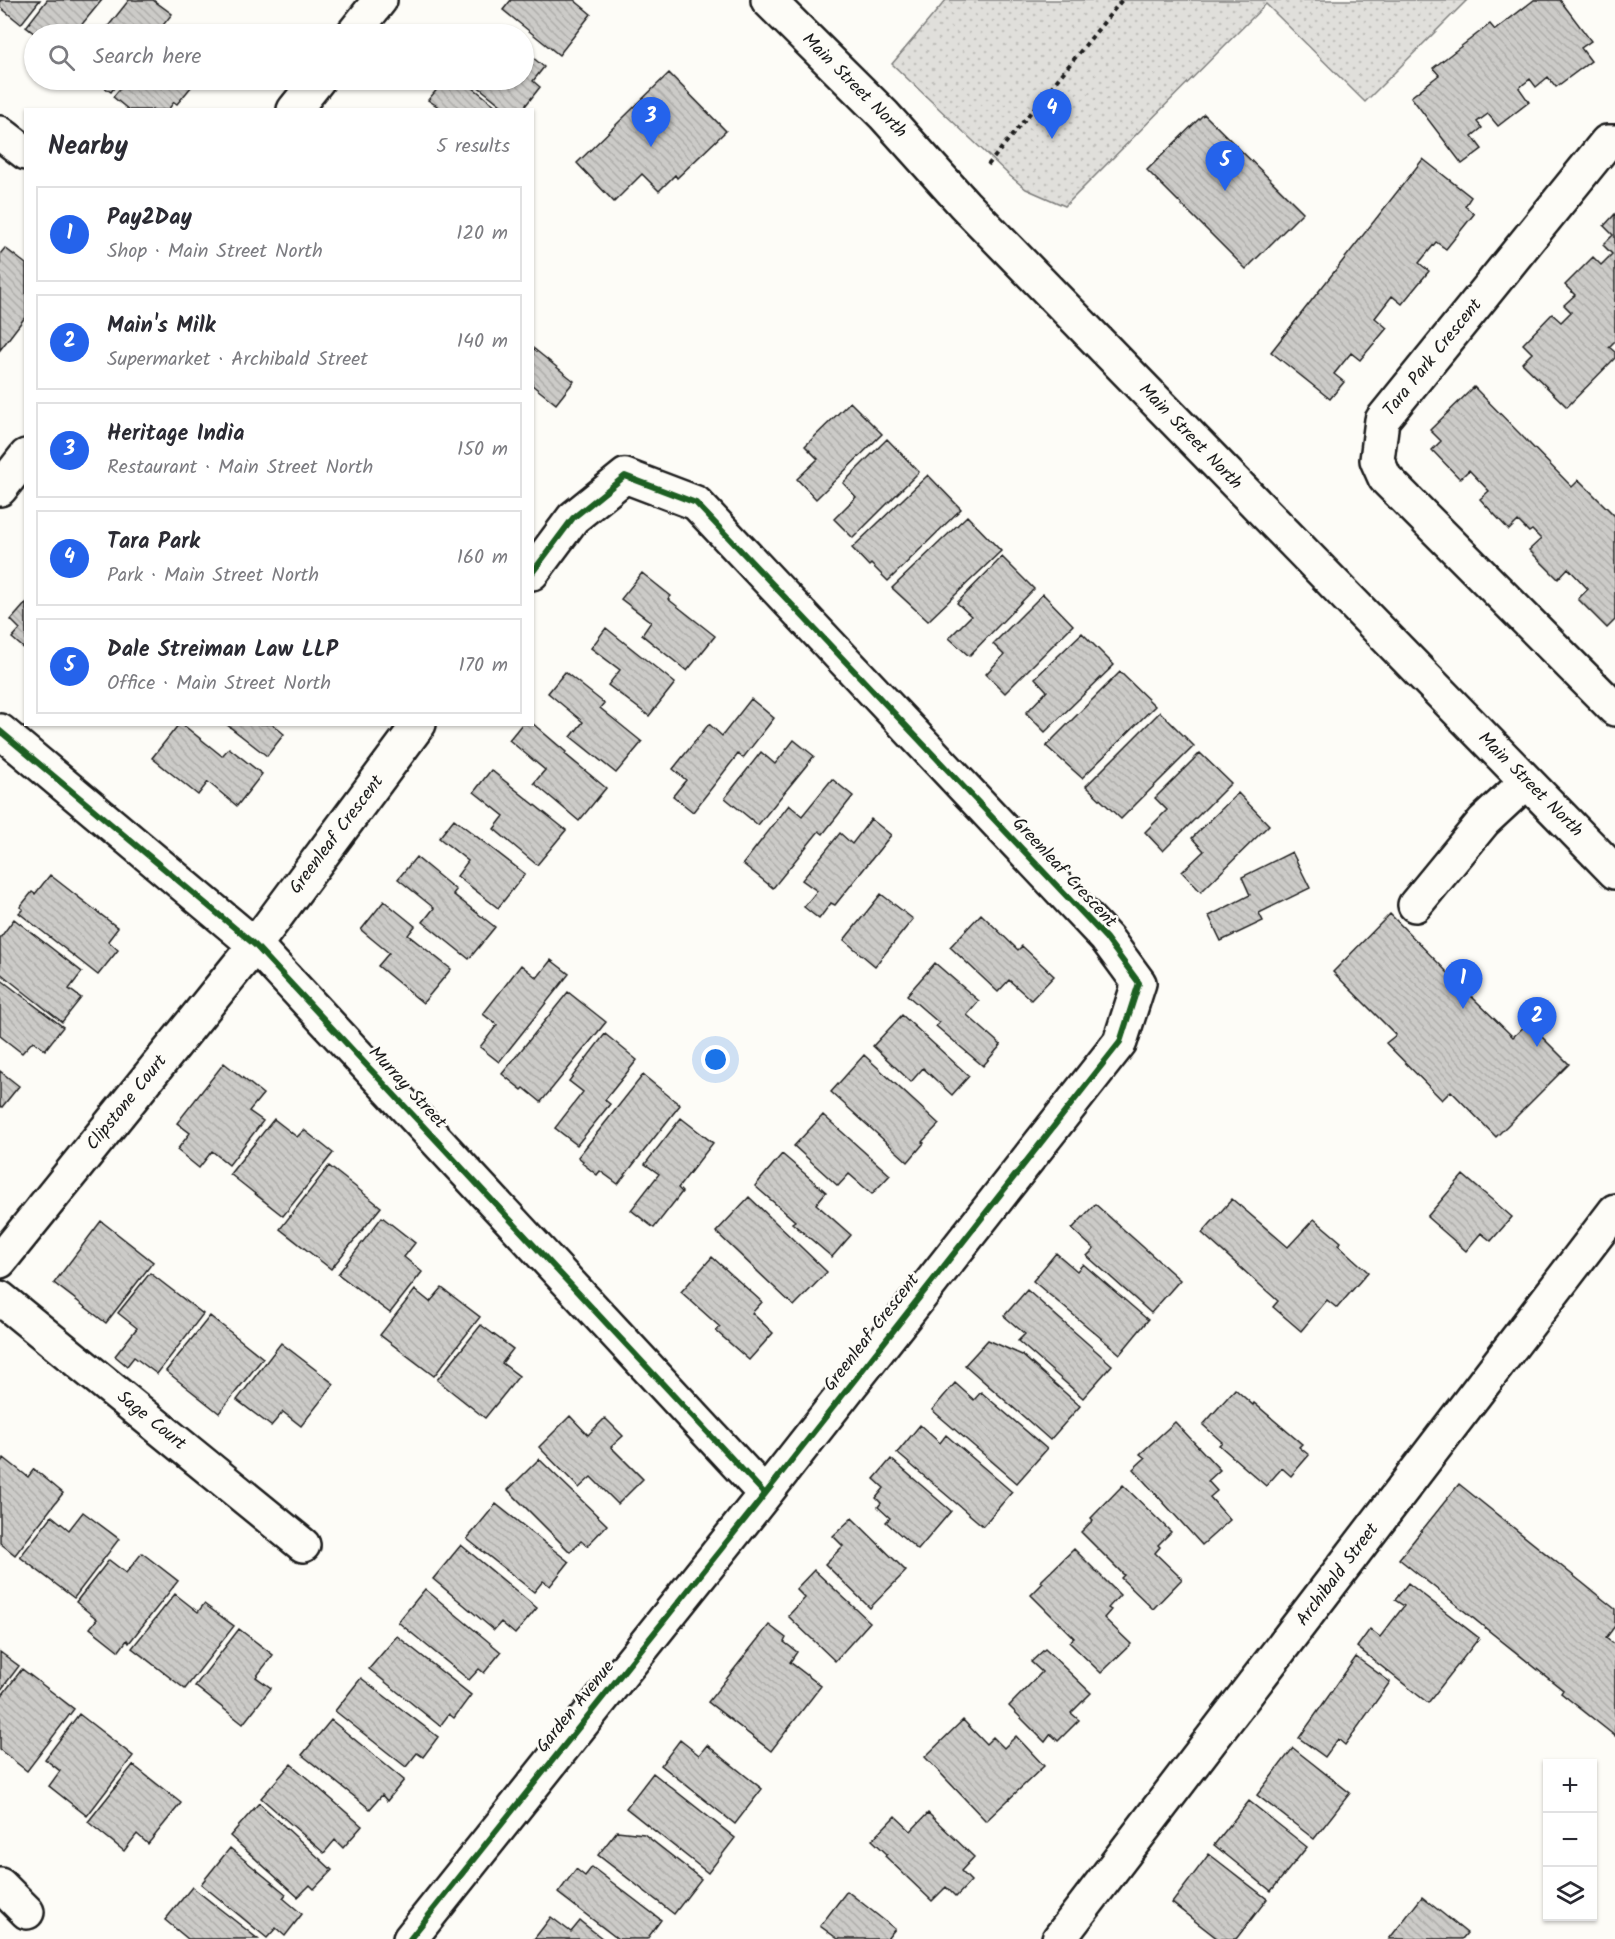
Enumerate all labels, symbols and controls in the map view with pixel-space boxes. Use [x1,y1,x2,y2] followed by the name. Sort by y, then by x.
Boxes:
[24,24,534,90] search box
[794,26,914,146] street label: Main Street North
[93,40,201,75] text: Search here
[45,41,78,74] icon: search
[1032,90,1072,139] pin: 4
[632,98,670,147] pin: 3
[48,126,128,168] text: Nearby
[436,131,510,163] text: 5 results
[1206,142,1244,191] pin: 5
[107,201,192,236] text: Pay2Day
[66,218,73,250] text: 1
[456,218,508,250] text: 120 m
[107,236,323,268] text: Shop · Main Street North
[1376,292,1490,423] street label: Tara Park Crescent
[107,309,215,344] text: Main's Milk
[64,326,75,358] text: 2
[457,326,508,358] text: 140 m
[107,344,368,376] text: Supermarket · Archibald Street
[1131,377,1249,497] street label: Main Street North
[107,417,244,452] text: Heritage India
[64,434,75,466] text: 3
[457,434,508,466] text: 150 m
[107,452,373,484] text: Restaurant · Main Street North
[107,525,200,560] text: Tara Park
[64,542,75,574] text: 4
[457,542,508,574] text: 160 m
[107,560,319,592] text: Park · Main Street North
[107,633,338,668] text: Dale Streiman Law LLP
[64,650,75,682] text: 5
[459,650,508,682] text: 170 m
[107,668,331,700] text: Office · Main Street North
[1470,725,1590,845] street label: Main Street North
[282,768,392,901] street label: Greenleaf Crescent
[1005,811,1124,936] street label: Greenleaf Crescent
[1444,960,1482,1009] pin: 1
[1518,998,1556,1047] pin: 2
[361,1040,454,1137] street label: Murray Street
[701,1045,730,1074] your location
[79,1048,176,1157] street label: Clipstone Court
[817,1267,928,1398] street label: Greenleaf Crescent
[110,1384,193,1459] street label: Sage Court
[1289,1516,1387,1633] street label: Archibald Street
[529,1654,623,1760] street label: Garden Avenue
[1543,1759,1597,1921] map controls
[1543,1759,1597,1813] button: +
[1543,1813,1597,1867] button: −
[1543,1867,1597,1921] button: layers

